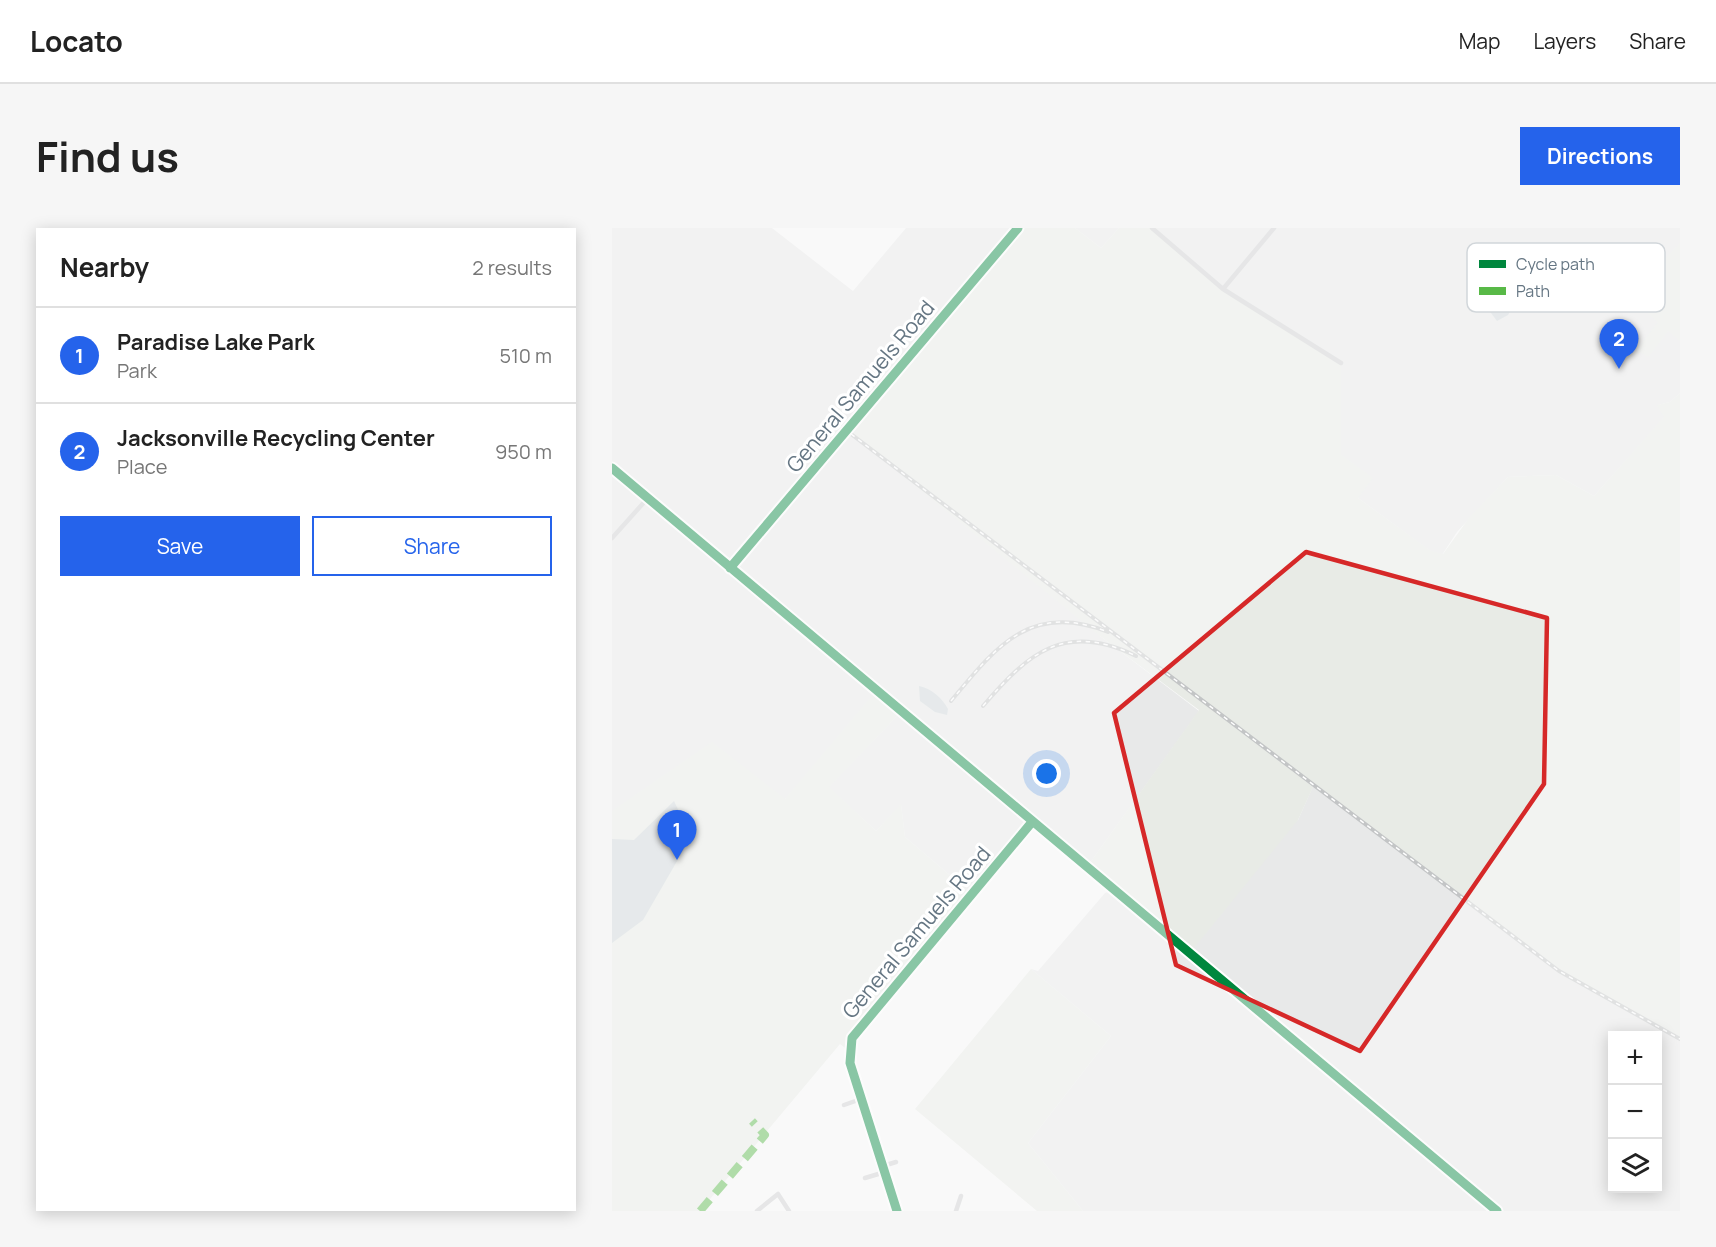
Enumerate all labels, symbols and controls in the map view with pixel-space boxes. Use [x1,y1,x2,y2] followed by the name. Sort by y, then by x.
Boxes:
[30,22,123,60] text: Locato
[1459,27,1500,55] text: Map
[1533,27,1596,55] text: Layers
[1629,27,1686,55] text: Share
[36,127,179,185] text: Find us
[1520,127,1680,185] button: Directions
[1467,243,1665,312] legend
[60,249,149,285] text: Nearby
[1516,253,1595,275] text: Cycle path
[472,254,552,281] text: 2 results
[1516,280,1550,302] text: Path
[780,294,940,478] street label: General Samuels Road
[1600,320,1638,369] pin: 2
[117,327,315,357] text: Paradise Lake Park
[75,342,84,369] text: 1
[499,342,552,369] text: 510 m
[117,357,157,384] text: Park
[117,423,435,453] text: Jacksonville Recycling Center
[74,438,85,465] text: 2
[495,438,552,465] text: 950 m
[117,453,167,480] text: Place
[60,516,300,576] button: Save
[312,516,552,576] button: Share
[1032,759,1061,788] your location
[658,810,696,860] pin: 1
[836,840,996,1024] street label: General Samuels Road
[1608,1031,1662,1193] map controls
[1608,1031,1662,1085] button: +
[1608,1085,1662,1139] button: −
[1608,1139,1662,1193] button: layers

